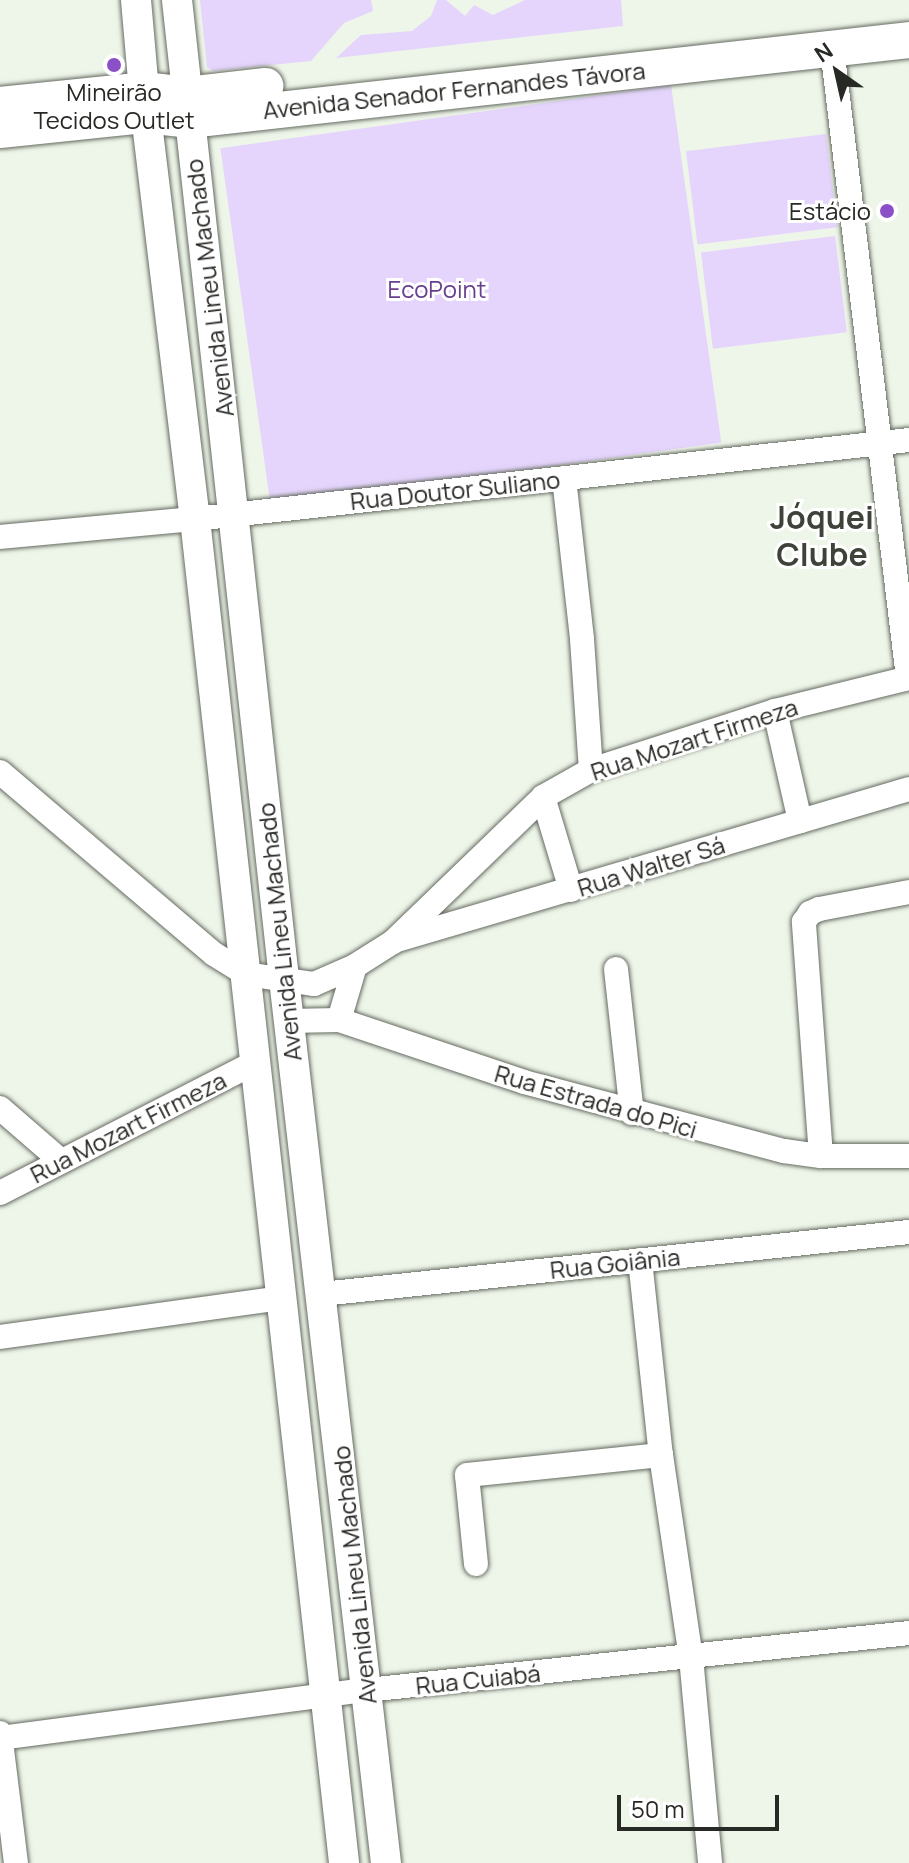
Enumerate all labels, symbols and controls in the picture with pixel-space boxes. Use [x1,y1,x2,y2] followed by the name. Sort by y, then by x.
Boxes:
[797,32,877,112] north arrow
[809,35,839,69] text: N
[105,56,123,74] marker: Mineirão Tecidos Outlet
[261,56,647,124] street label: Avenida Senador Fernandes Távora
[33,78,195,134] place label: Mineirão Tecidos Outlet
[179,157,239,419] street label: Avenida Lineu Machado
[789,197,871,225] place label: Estácio
[878,202,896,220] marker: Estácio
[388,275,486,303] park label: EcoPoint
[349,465,561,515] street label: Rua Doutor Suliano
[770,499,874,574] district label: Jóquei Clube
[587,692,801,786] street label: Rua Mozart Firmeza
[251,801,307,1063] street label: Avenida Lineu Machado
[574,830,728,902] street label: Rua Walter Sá
[492,1058,700,1144] street label: Rua Estrada do Pici
[25,1065,231,1189] street label: Rua Mozart Firmeza
[548,1242,682,1284] street label: Rua Goiânia
[326,1444,382,1706] street label: Avenida Lineu Machado
[414,1658,542,1700] street label: Rua Cuiabá
[621,1779,783,1829] scale bar
[631,1792,685,1825] text: 50 m

